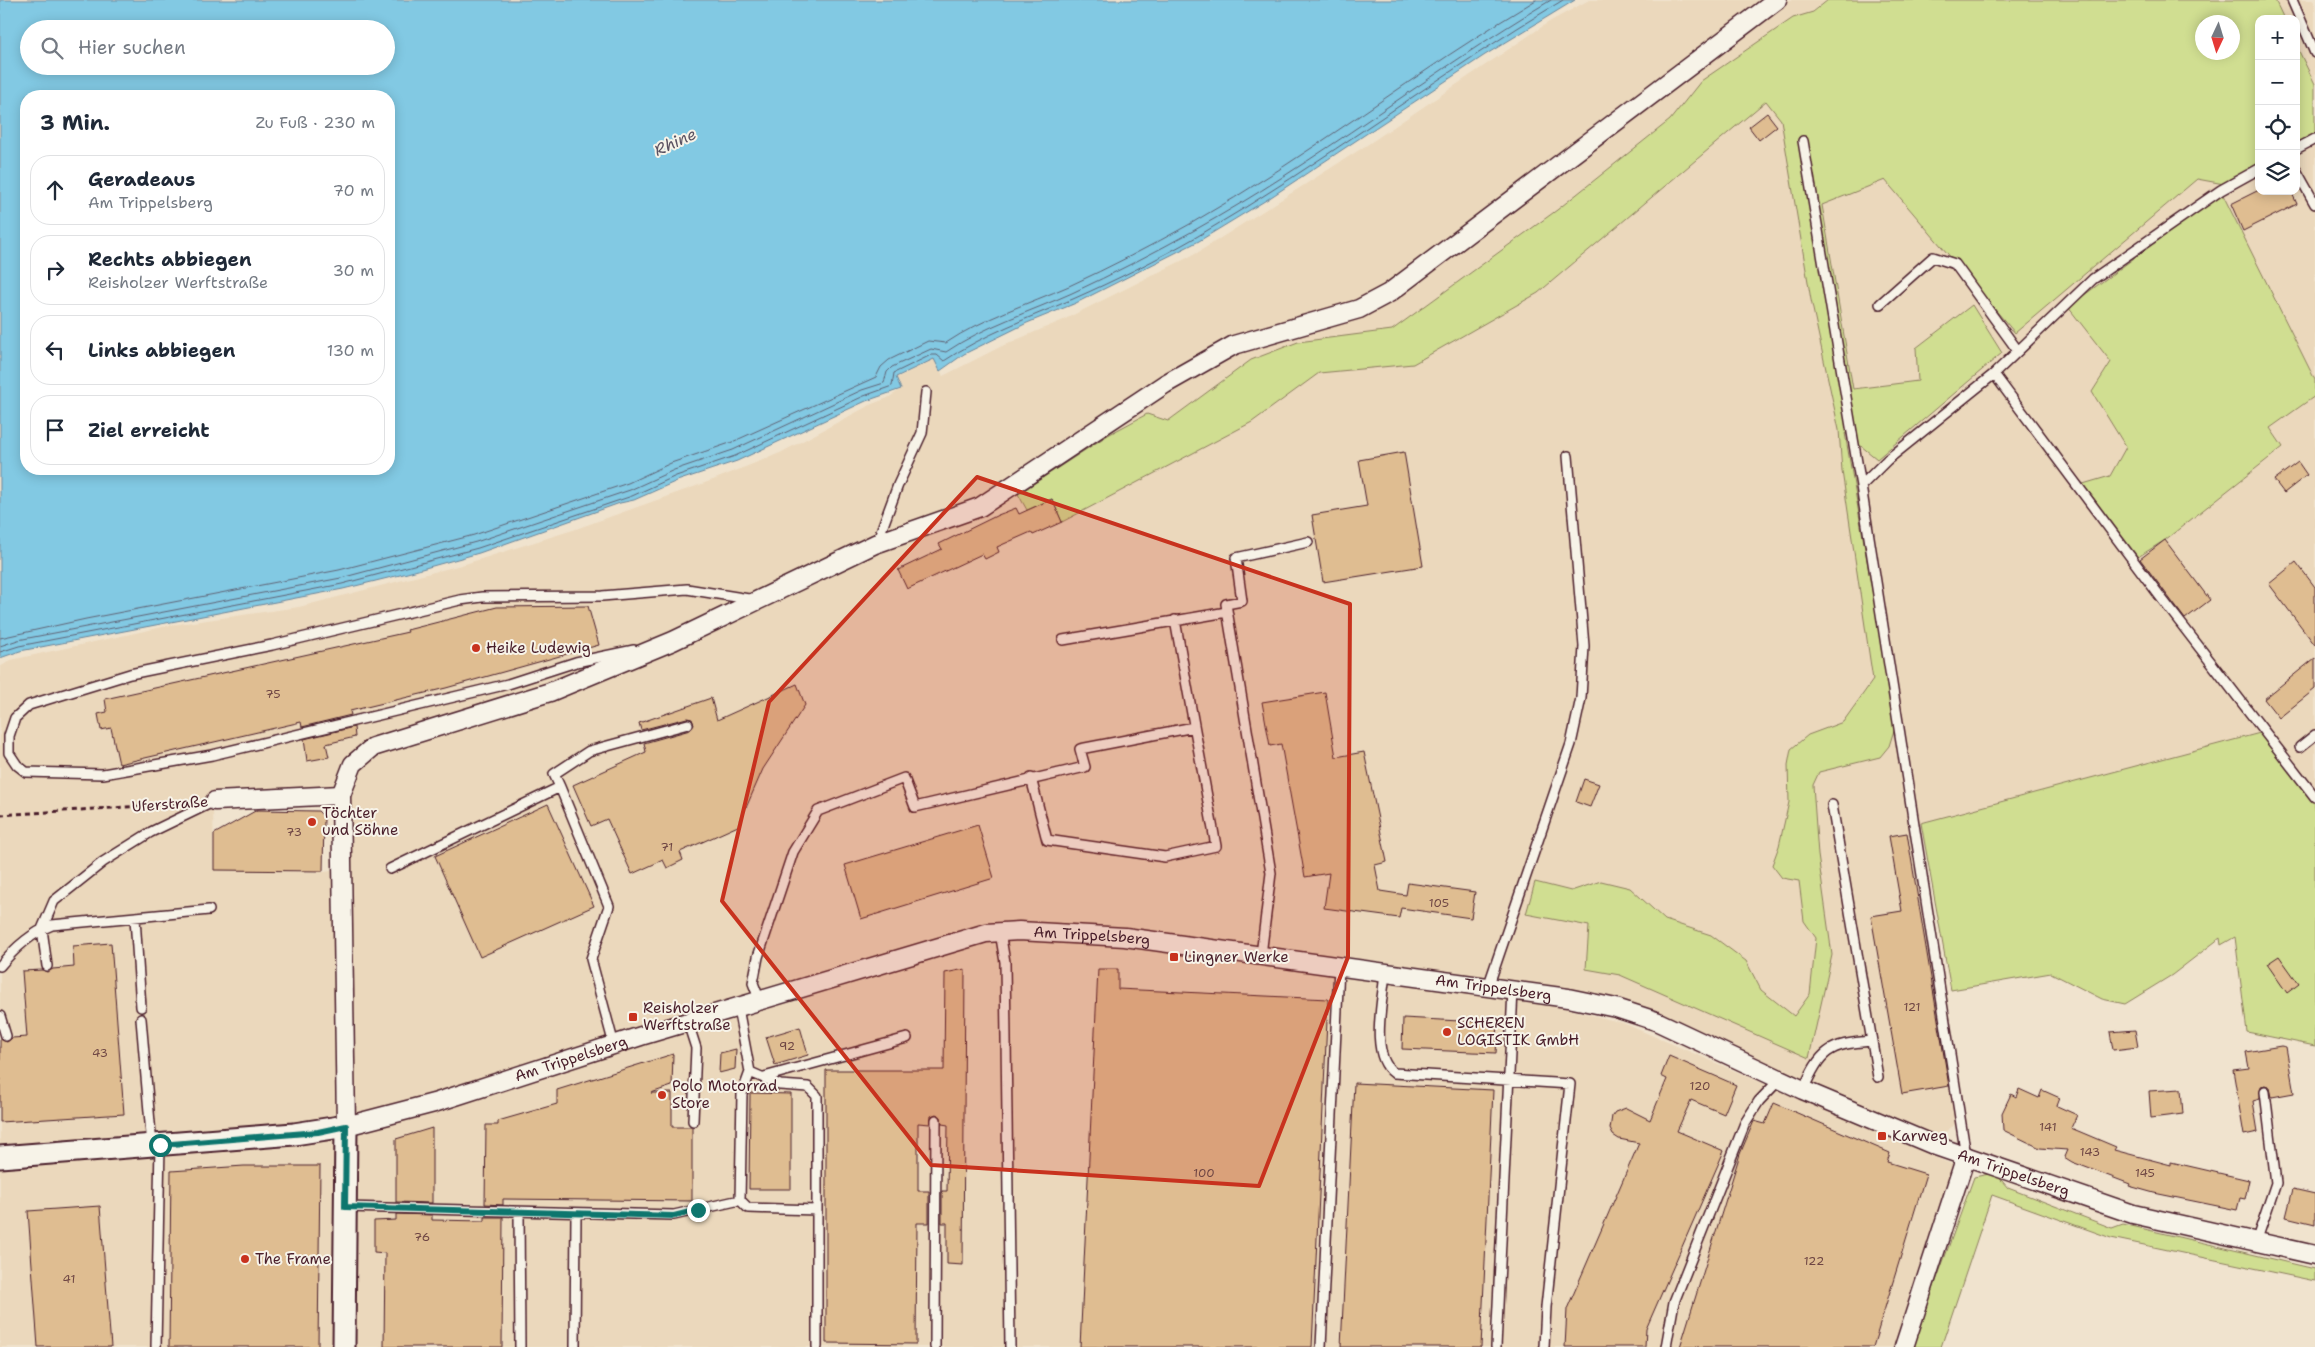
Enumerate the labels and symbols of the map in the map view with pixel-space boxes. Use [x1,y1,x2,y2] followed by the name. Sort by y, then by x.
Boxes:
[2195,15,2240,60] north arrow
[651,123,699,161] water label: Rhine
[486,638,591,658] place label: Heike Ludewig
[470,642,482,654] marker: Heike Ludewig
[265,686,281,702] house number: 75
[131,791,209,817] street label: Uferstraße
[322,803,398,840] place label: Töchter und Söhne
[306,816,318,828] marker: Töchter und Söhne
[286,824,302,840] house number: 73
[661,839,673,855] house number: 71
[1429,895,1449,911] house number: 105
[1033,922,1152,950] street label: Am Trippelsberg
[1184,947,1289,967] place label: Lingner Werke
[1168,951,1180,963] marker: Lingner Werke
[1434,970,1553,1006] street label: Am Trippelsberg
[643,998,731,1035] place label: Reisholzer Werftstraße
[1903,999,1921,1015] house number: 121
[627,1011,639,1023] marker: Reisholzer Werftstraße
[1457,1013,1579,1050] place label: SCHEREN LOGISTIK GmbH
[1441,1026,1453,1038] marker: SCHEREN LOGISTIK GmbH
[512,1031,630,1086] street label: Am Trippelsberg
[779,1038,795,1054] house number: 92
[92,1045,108,1061] house number: 43
[672,1076,778,1113] place label: Polo Motorrad Store
[1690,1078,1710,1094] house number: 120
[656,1089,668,1101] marker: Polo Motorrad Store
[2039,1119,2057,1135] house number: 141
[1892,1126,1948,1146] place label: Karweg
[1876,1130,1888,1142] marker: Karweg
[149,1134,172,1157] route start
[1955,1144,2072,1201] street label: Am Trippelsberg
[2080,1144,2100,1160] house number: 143
[1193,1165,1215,1181] house number: 100
[2135,1165,2155,1181] house number: 145
[687,1199,710,1222] route end
[414,1229,430,1245] house number: 76
[255,1249,331,1269] place label: The Frame
[239,1253,251,1265] marker: The Frame
[1804,1253,1824,1269] house number: 122
[63,1271,75,1287] house number: 41

